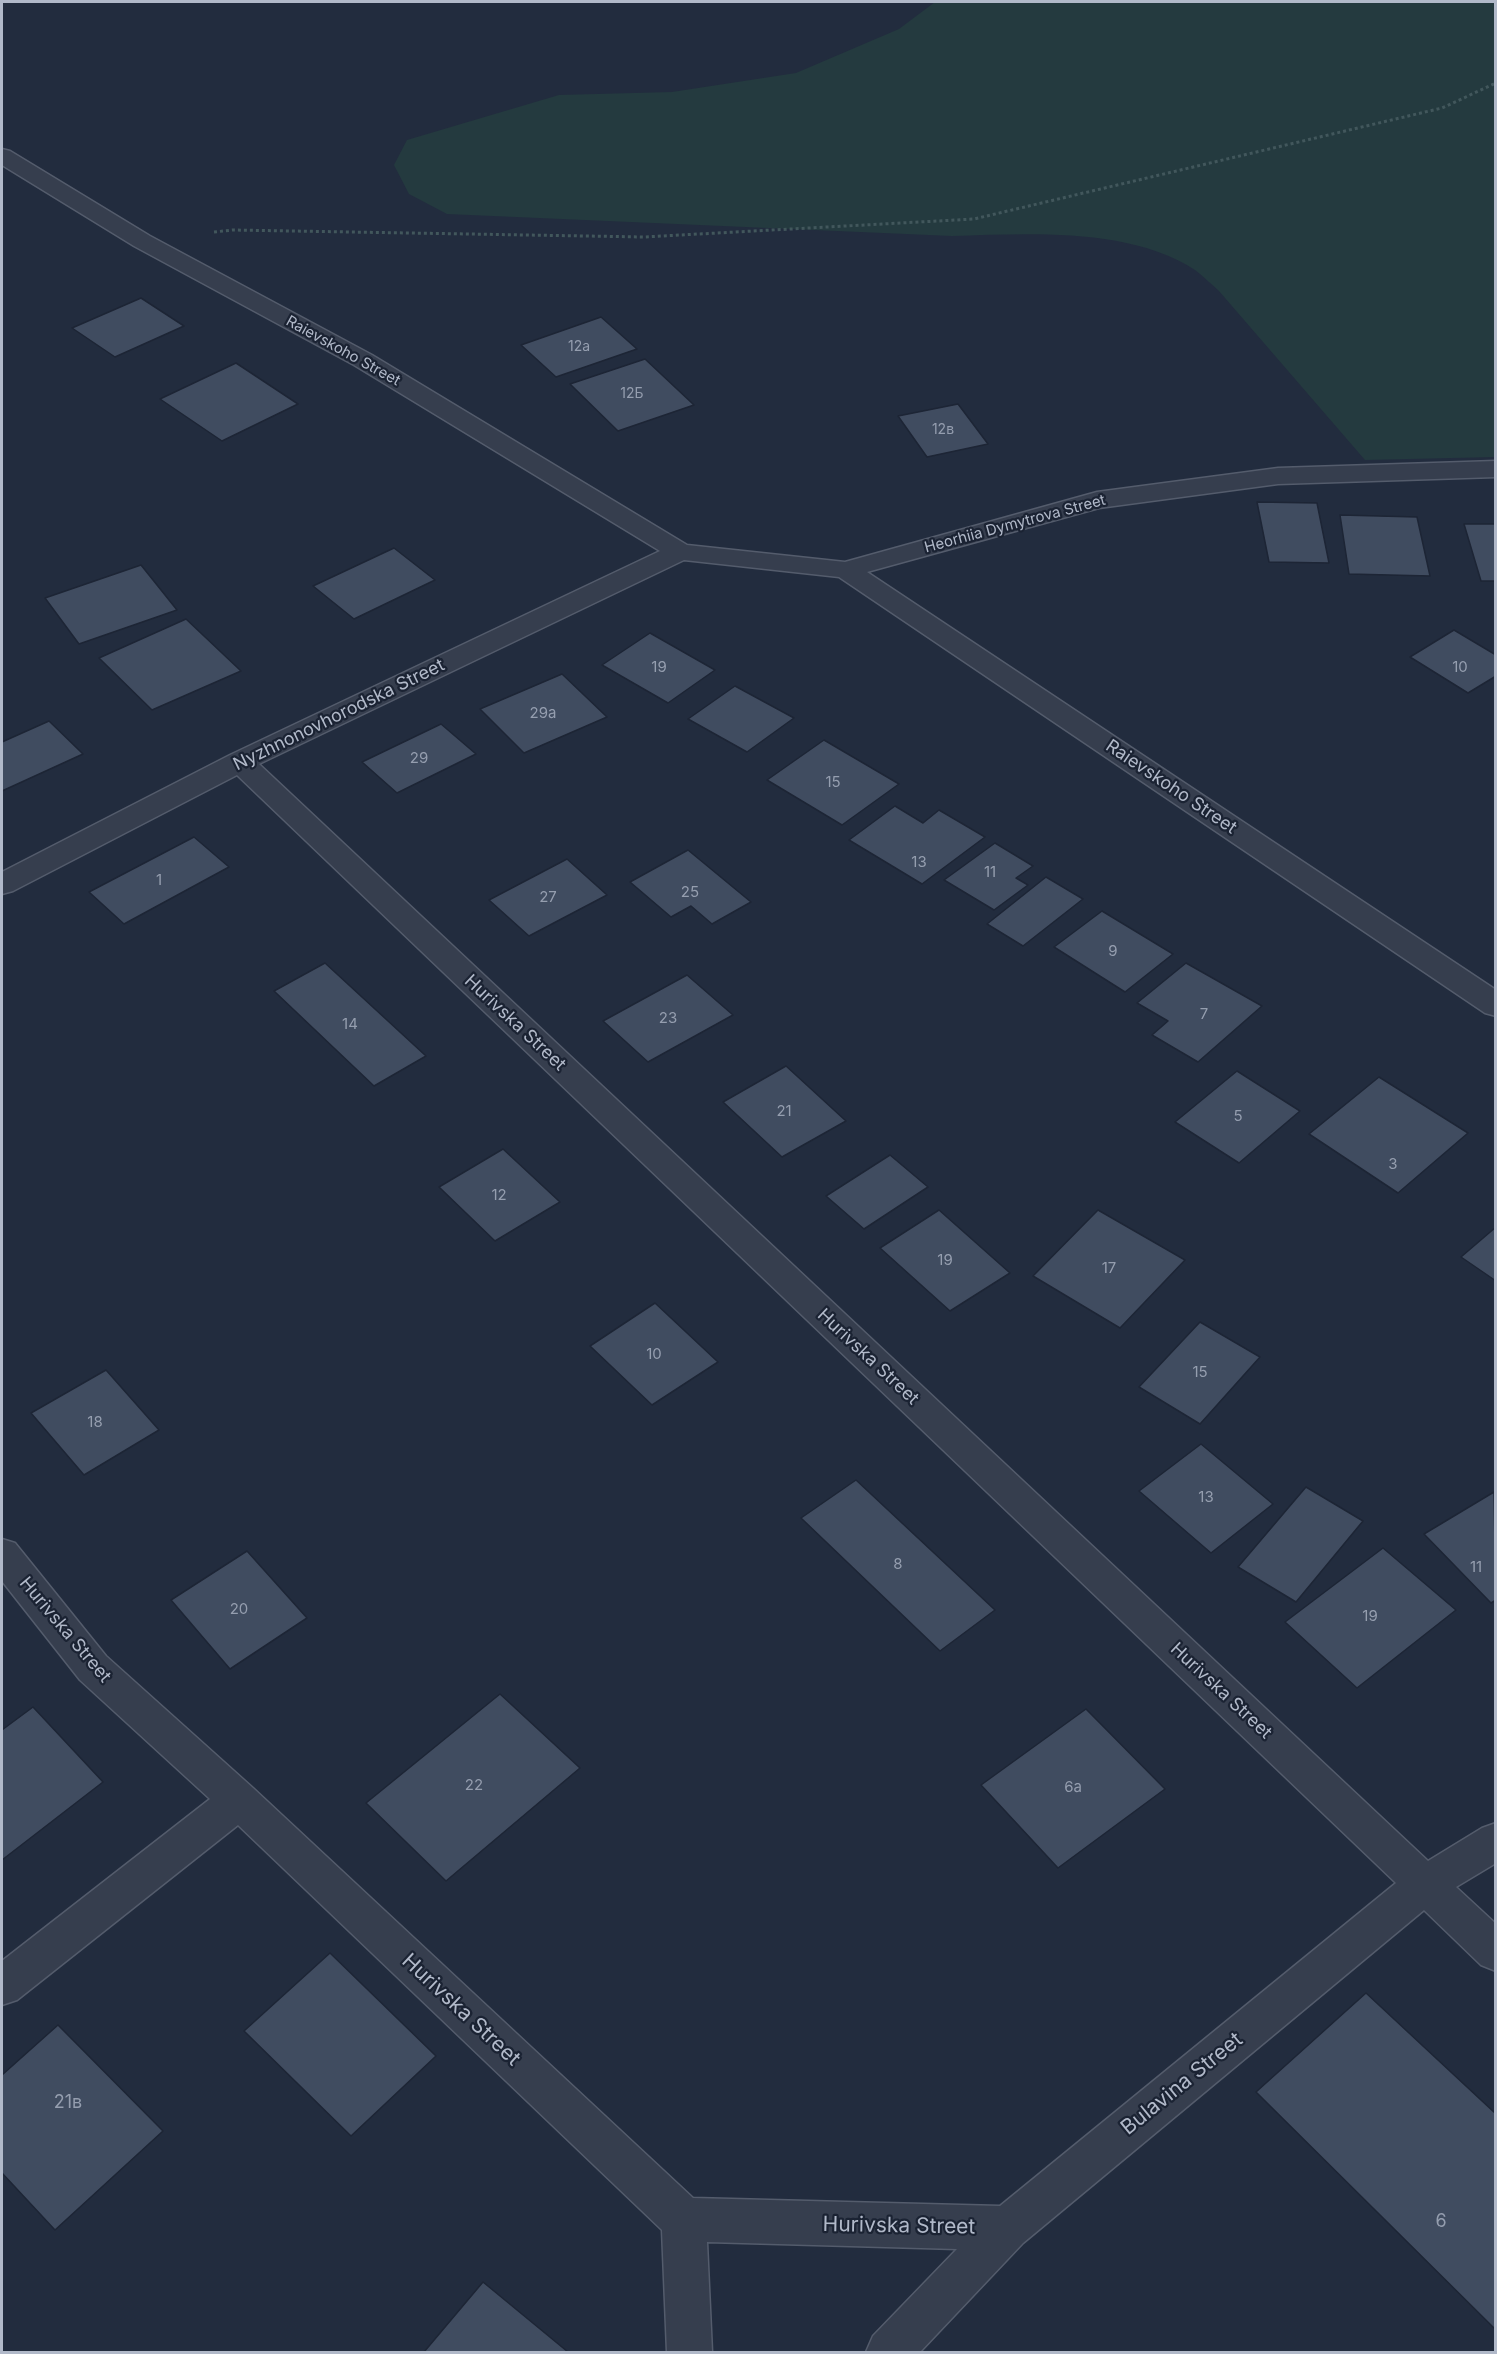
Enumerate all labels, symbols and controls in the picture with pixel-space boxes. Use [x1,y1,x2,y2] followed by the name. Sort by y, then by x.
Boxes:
[283,312,403,390] street label: Raievskoho Street
[568,339,590,355] house number: 12а
[620,386,644,402] house number: 12Б
[932,422,954,438] house number: 12в
[923,491,1107,557] street label: Heorhiia Dymytrova Street
[230,654,448,776] street label: Nyzhnonovhorodska Street
[651,658,667,676] house number: 19
[1452,658,1468,676] house number: 10
[530,704,556,722] house number: 29а
[1101,735,1241,839] street label: Raievskoho Street
[410,749,428,767] house number: 29
[825,773,841,791] house number: 15
[911,853,927,871] house number: 13
[984,863,996,881] house number: 11
[156,871,162,889] house number: 1
[681,883,699,901] house number: 25
[539,888,557,906] house number: 27
[1108,942,1118,960] house number: 9
[460,970,570,1076] street label: Hurivska Street
[1200,1005,1208,1023] house number: 7
[659,1009,677,1027] house number: 23
[342,1015,358,1033] house number: 14
[776,1102,792,1120] house number: 21
[1233,1107,1243,1125] house number: 5
[1388,1155,1398,1173] house number: 3
[491,1186,507,1204] house number: 12
[937,1251,953,1269] house number: 19
[1102,1259,1116,1277] house number: 17
[813,1304,923,1410] street label: Hurivska Street
[646,1345,662,1363] house number: 10
[1192,1363,1208,1381] house number: 15
[87,1413,103,1431] house number: 18
[1198,1488,1214,1506] house number: 13
[893,1555,903,1573] house number: 8
[1470,1558,1482,1576] house number: 11
[15,1573,115,1687] street label: Hurivska Street
[230,1600,248,1618] house number: 20
[1362,1607,1378,1625] house number: 19
[1166,1638,1276,1744] street label: Hurivska Street
[465,1776,483,1794] house number: 22
[1064,1778,1082,1796] house number: 6а
[397,1949,525,2071] street label: Hurivska Street
[1116,2027,1248,2141] street label: Bulavina Street
[54,2092,82,2114] house number: 21в
[1435,2211,1447,2233] house number: 6
[822,2212,976,2240] street label: Hurivska Street

